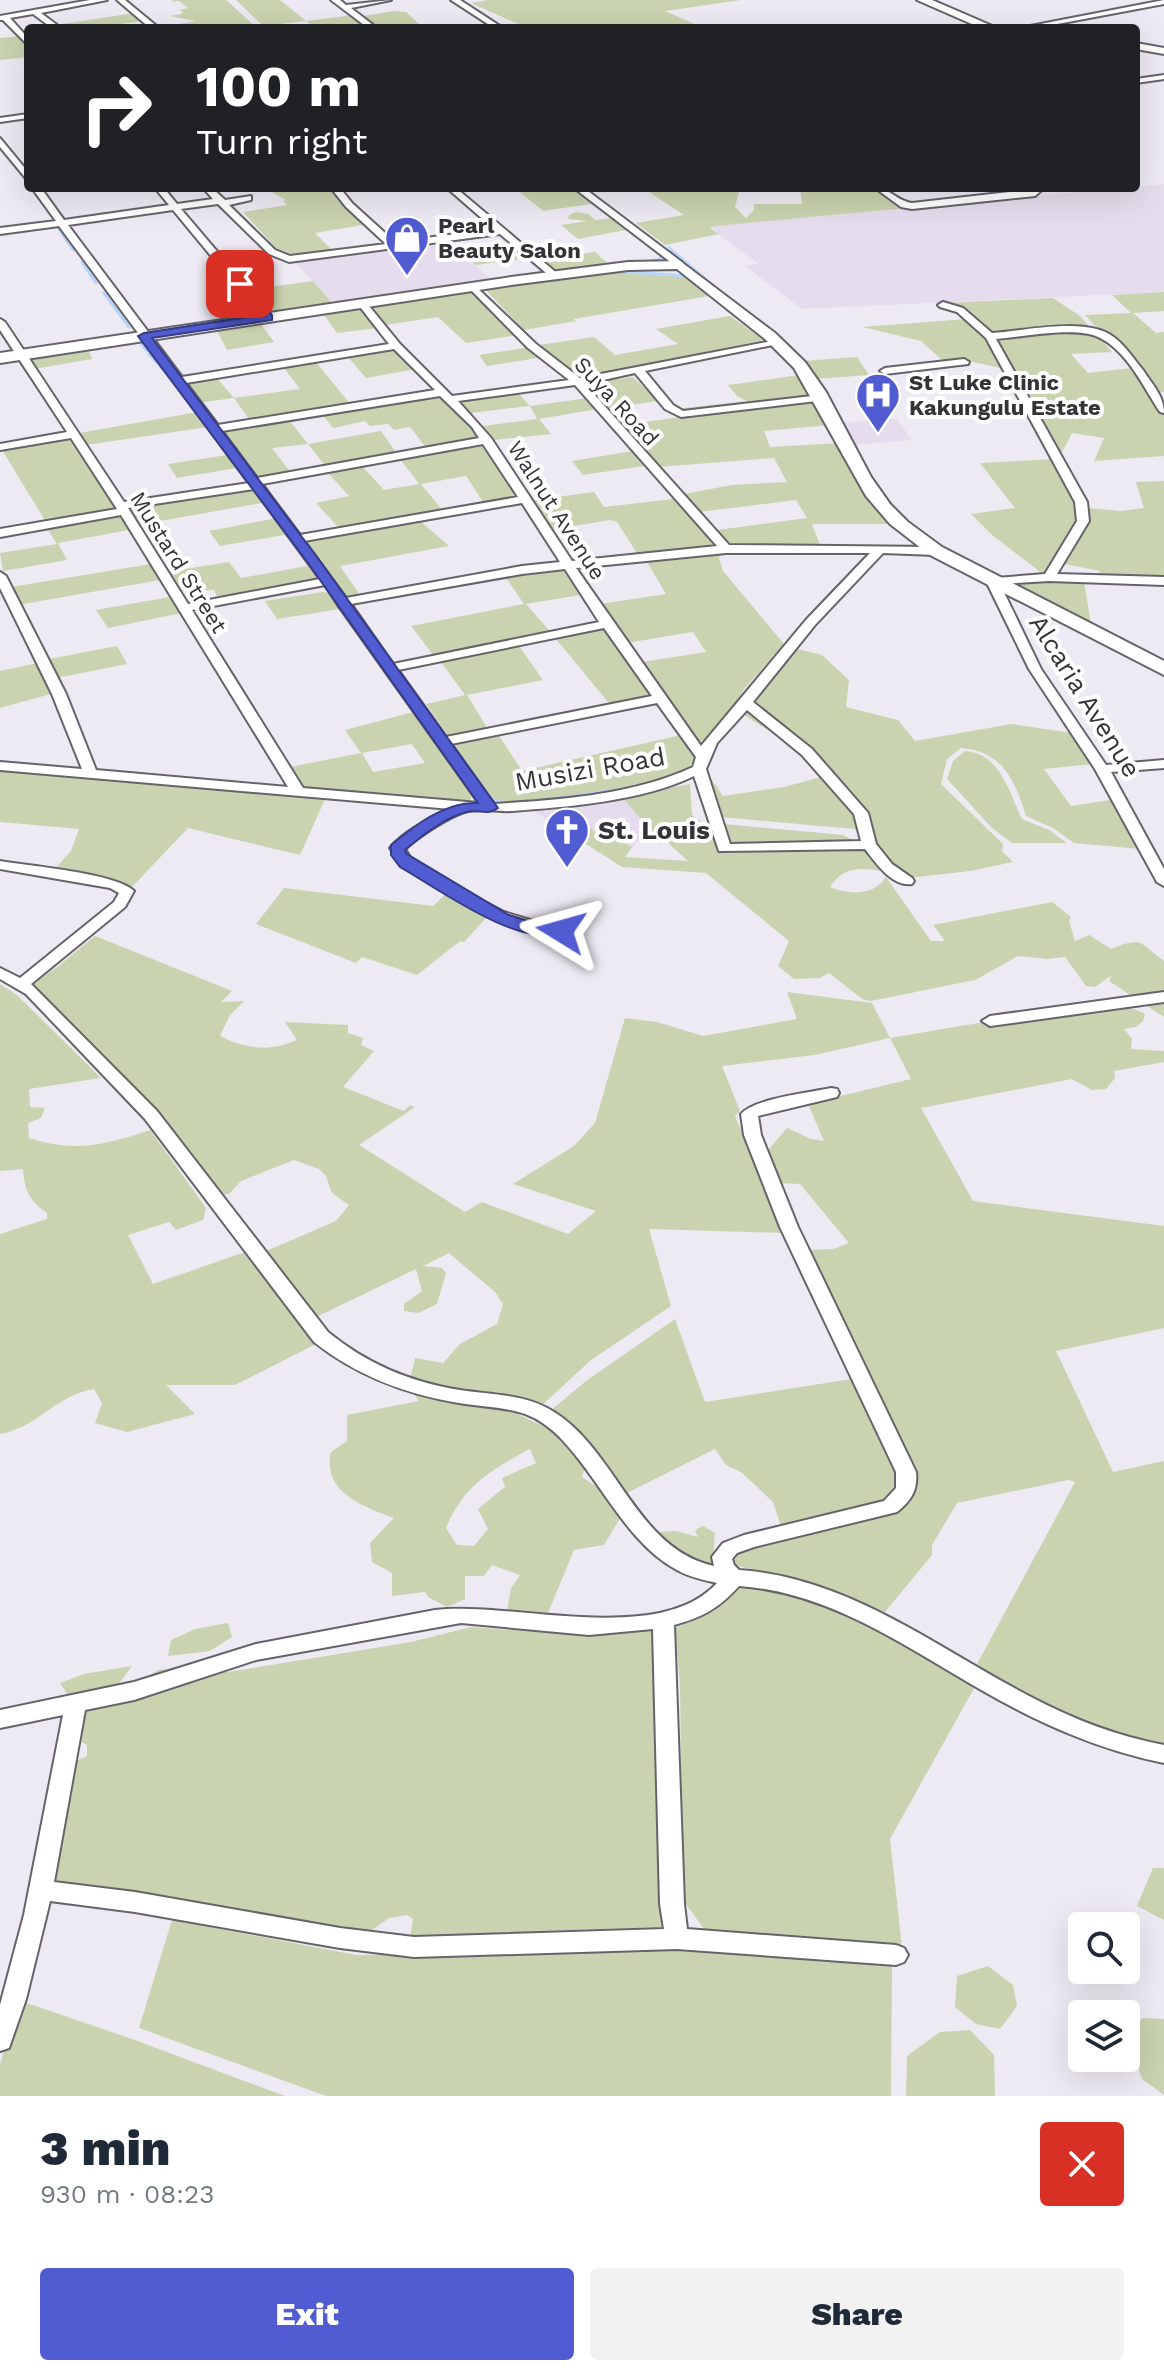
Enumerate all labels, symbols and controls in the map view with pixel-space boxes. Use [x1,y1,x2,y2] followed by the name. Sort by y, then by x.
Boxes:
[196,54,361,120] text: 100 m
[64,56,168,160] icon: right
[196,121,367,163] text: Turn right
[438,213,581,263] place label: Pearl Beauty Salon
[383,214,431,277] shop icon: Pearl Beauty Salon
[206,250,274,318] pin
[218,262,262,306] icon: arrive
[569,352,664,451] street label: Suya Road
[909,370,1101,420] place label: St Luke Clinic Kakungulu Estate
[854,371,902,434] hospital icon: St Luke Clinic Kakungulu Estate
[502,436,611,584] street label: Walnut Avenue
[125,487,232,637] street label: Mustard Street
[1023,609,1147,783] street label: Alcaria Avenue
[513,741,667,797] street label: Musizi Road
[543,806,591,869] church icon: St. Louis
[598,815,710,845] place label: St. Louis
[519,889,603,973] position arrow
[1068,1912,1140,2072] map controls
[1068,1912,1140,1984] button: search
[1068,2000,1140,2072] button: layers
[40,2120,171,2177] text: 3 min
[1040,2122,1124,2206] button: close
[40,2179,214,2209] text: 930 m · 08:23
[40,2268,574,2360] button: Exit
[590,2268,1124,2360] button: Share

